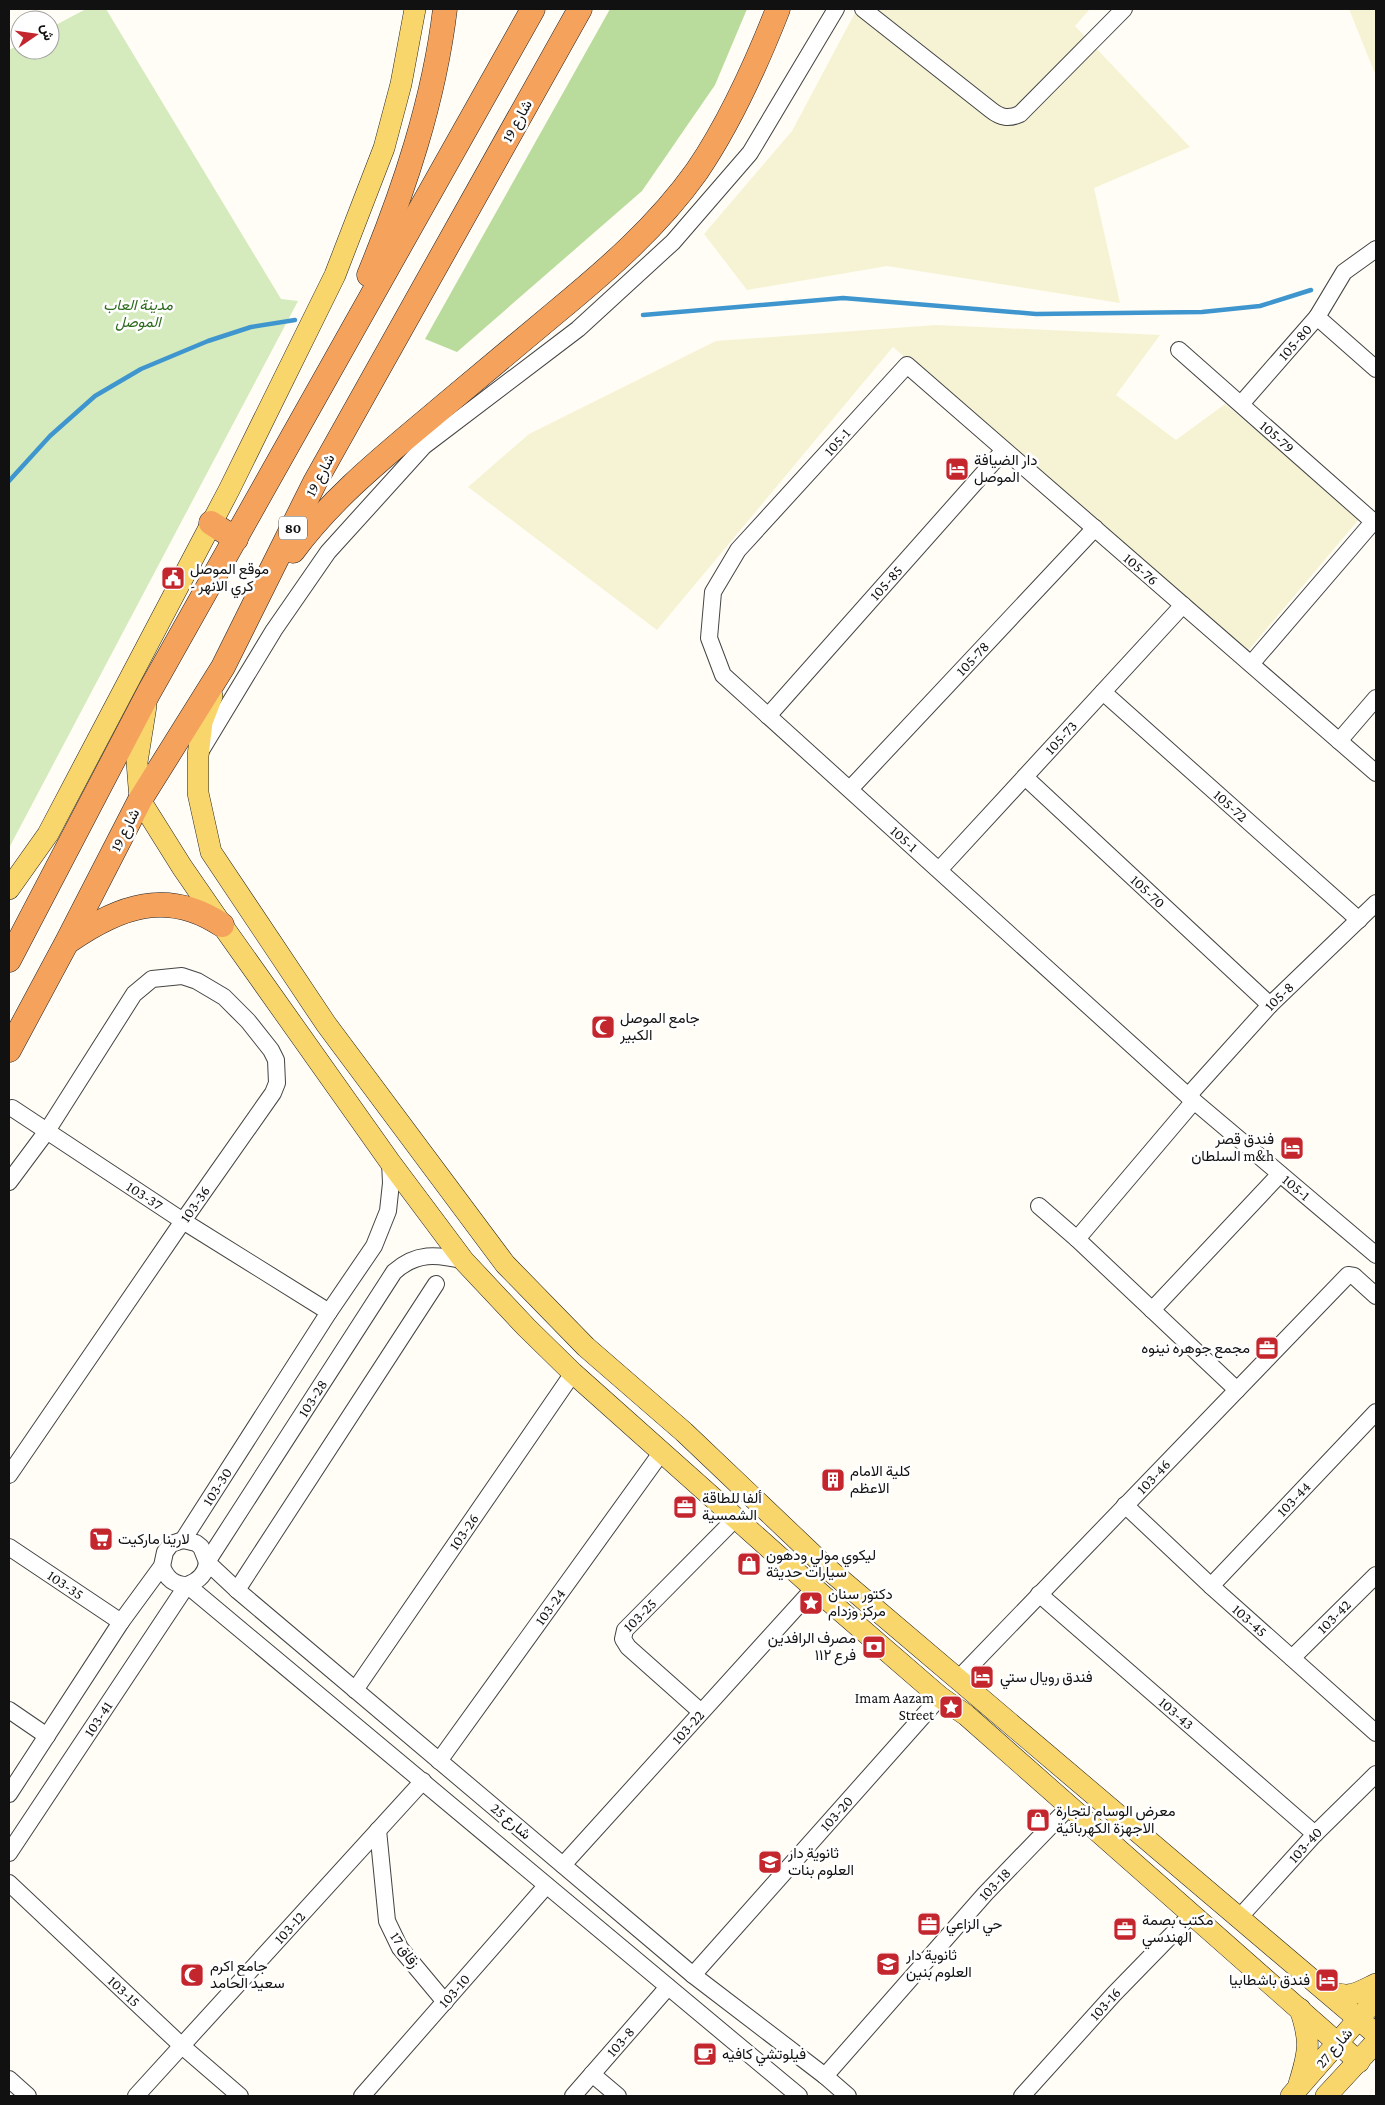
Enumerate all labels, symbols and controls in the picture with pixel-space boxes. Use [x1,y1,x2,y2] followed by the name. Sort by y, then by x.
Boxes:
[10,10,60,60] north arrow
[37,22,57,42] text: ش
[499,97,538,146] street label: شارع 19
[103,297,174,331] park label: مدينة العاب الموصل
[1275,321,1315,364] street label: 105-80
[1257,417,1298,456] street label: 105-79
[821,425,853,459] street label: 105-1
[302,451,340,500] street label: شارع 19
[974,452,1037,486] place label: دار الضيافة الموصل
[944,456,970,482] hotel icon: دار الضيافة الموصل
[279,516,307,540] road number: 80
[1121,550,1161,588] street label: 105-76
[190,561,269,599] place label: موقع الموصل - كري الانهر
[867,562,906,603] street label: 105-85
[160,565,186,591] public building icon: موقع الموصل - كري الانهر
[953,638,992,679] street label: 105-78
[1042,718,1080,758] street label: 105-73
[1211,787,1251,825] street label: 105-72
[108,806,145,855] street label: شارع 19
[887,823,921,855] street label: 105-1
[1128,872,1168,911] street label: 105-70
[1261,979,1297,1014] street label: 105-8
[619,1010,699,1044] place label: جامع الموصل الكبير
[590,1014,616,1040] mosque icon: جامع الموصل الكبير
[1191,1131,1274,1165] place label: فندق قصر السلطان m&h
[1279,1135,1305,1161] hotel icon: فندق قصر السلطان m&h
[1279,1172,1313,1204] street label: 105-1
[124,1178,166,1213] street label: 103-37
[177,1183,213,1225] street label: 103-36
[1254,1335,1280,1361] office icon: مجمع جوهره نينوه
[1141,1340,1250,1359] place label: مجمع جوهره نينوه
[295,1377,330,1420] street label: 103-28
[1133,1456,1174,1497] street label: 103-46
[850,1463,911,1498] place label: كلية الامام الاعظم
[199,1465,235,1508] street label: 103-30
[820,1467,846,1493] building icon: كلية الامام الاعظم
[1274,1478,1314,1519] street label: 103-44
[702,1490,762,1524] place label: ألفا للطاقة الشمسية
[672,1494,698,1520] office icon: ألفا للطاقة الشمسية
[446,1511,482,1553] street label: 103-26
[88,1526,114,1552] supermarket icon: لارينا ماركيت
[118,1531,190,1548] place label: لارينا ماركيت
[766,1547,876,1581] place label: ليكوي مولي ودهون سيارات حديثة
[736,1551,762,1577] shop icon: ليكوي مولي ودهون سيارات حديثة
[44,1567,87,1603] street label: 103-35
[532,1586,568,1628] street label: 103-24
[828,1586,893,1621] place label: دكتور سنان مركز وزدام
[798,1590,824,1616] place icon: دكتور سنان مركز وزدام
[620,1595,660,1635] street label: 103-25
[1314,1597,1354,1637] street label: 103-42
[1229,1601,1270,1640] street label: 103-45
[768,1630,856,1666] place label: مصرف الرافدين فرع ١١٢
[861,1634,887,1660] bank icon: مصرف الرافدين فرع ١١٢
[969,1664,995,1690] hotel icon: فندق رويال ستي
[1000,1669,1093,1690] place label: فندق رويال ستي
[855,1690,935,1723] place label: Imam Aazam Street
[938,1694,964,1720] place icon: Imam Aazam Street
[1156,1694,1197,1733] street label: 103-43
[81,1698,115,1739] street label: 103-41
[669,1707,707,1747] street label: 103-22
[817,1793,856,1834] street label: 103-20
[486,1800,534,1845] street label: شارع 25
[1056,1803,1176,1837] place label: معرض الوسام لتجارة الاجهزة الكهربائية
[1025,1807,1051,1833] shop icon: معرض الوسام لتجارة الاجهزة الكهربائية
[1285,1824,1325,1866] street label: 103-40
[787,1845,854,1880] place label: ثانوية دار العلوم بنات
[757,1849,783,1875] school or university icon: ثانوية دار العلوم بنات
[975,1865,1014,1904] street label: 103-18
[271,1908,308,1947] street label: 103-12
[916,1911,942,1937] office icon: حي الزاعي
[1142,1912,1213,1950] place label: مكتب بصمة الهندسي
[946,1916,1002,1937] place label: حي الزاعي
[1112,1916,1138,1942] office icon: مكتب بصمة الهندسي
[386,1929,423,1972] street label: زقاق 17
[905,1947,972,1982] place label: ثانوية دار العلوم بنين
[875,1951,901,1977] school or university icon: ثانوية دار العلوم بنين
[210,1958,285,1992] place label: جامع اكرم سعيد الحامد
[179,1962,205,1988] mosque icon: جامع اكرم سعيد الحامد
[1314,1967,1340,1993] hotel icon: فندق باشطابيا
[435,1971,473,2011] street label: 103-10
[1229,1972,1310,1989] place label: فندق باشطابيا
[105,1973,143,2010] street label: 103-15
[1086,1984,1124,2024] street label: 103-16
[603,2024,638,2060] street label: 103-8
[1313,2025,1358,2073] street label: شارع 27
[692,2041,718,2067] cafe icon: فيلوتشي كافيه
[722,2046,806,2067] place label: فيلوتشي كافيه

